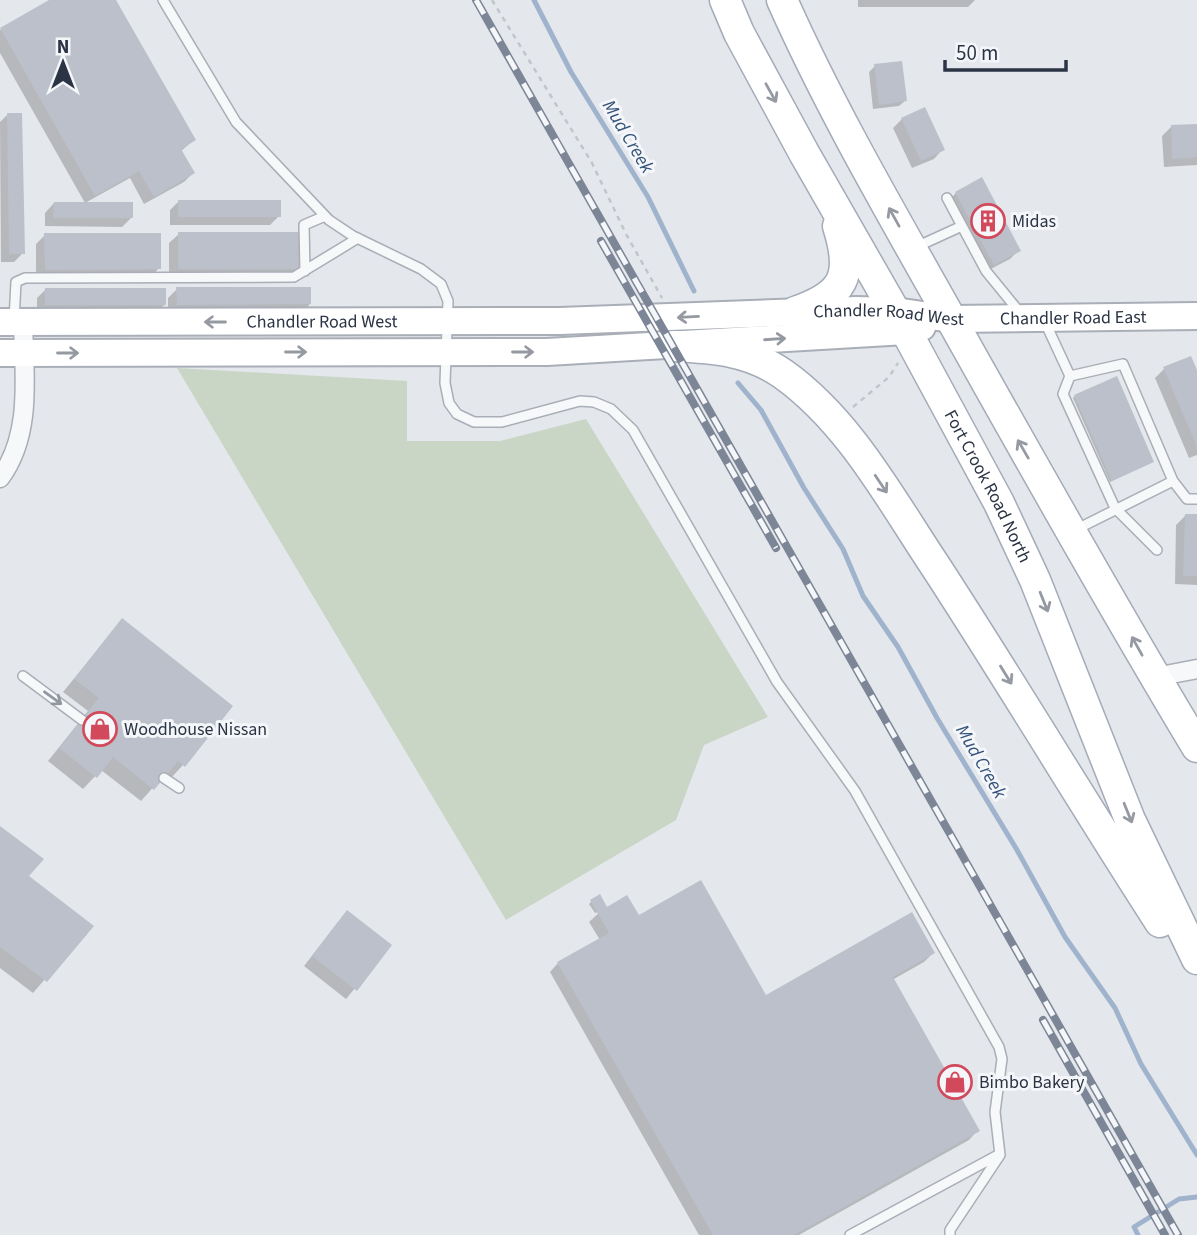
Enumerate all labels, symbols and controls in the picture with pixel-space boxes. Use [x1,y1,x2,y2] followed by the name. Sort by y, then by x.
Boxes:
[28,28,98,98] north arrow
[945,28,1066,72] scale bar
[57,34,69,61] text: N
[956,38,998,68] text: 50 m
[765,82,778,103] one-way arrow
[595,95,661,179] water label: Mud Creek
[969,202,1007,240] building icon: Midas
[887,207,900,228] one-way arrow
[1012,209,1056,234] place label: Midas
[813,298,964,332] street label: Chandler Road West
[1000,305,1147,331] street label: Chandler Road East
[246,309,398,335] street label: Chandler Road West
[677,310,700,323] one-way arrow
[204,315,227,329] one-way arrow
[763,332,786,345] one-way arrow
[284,345,307,359] one-way arrow
[511,345,534,359] one-way arrow
[56,346,79,360] one-way arrow
[938,406,1037,567] street label: Fort Crook Road North
[1016,439,1030,459] one-way arrow
[874,474,888,494] one-way arrow
[1038,591,1051,612] one-way arrow
[1130,636,1144,656] one-way arrow
[999,664,1013,684] one-way arrow
[43,690,62,705] one-way arrow
[81,710,119,748] shop icon: Woodhouse Nissan
[124,717,267,742] place label: Woodhouse Nissan
[949,720,1013,805] water label: Mud Creek
[1122,802,1135,824] one-way arrow
[936,1063,974,1101] shop icon: Bimbo Bakery
[979,1070,1085,1095] place label: Bimbo Bakery

